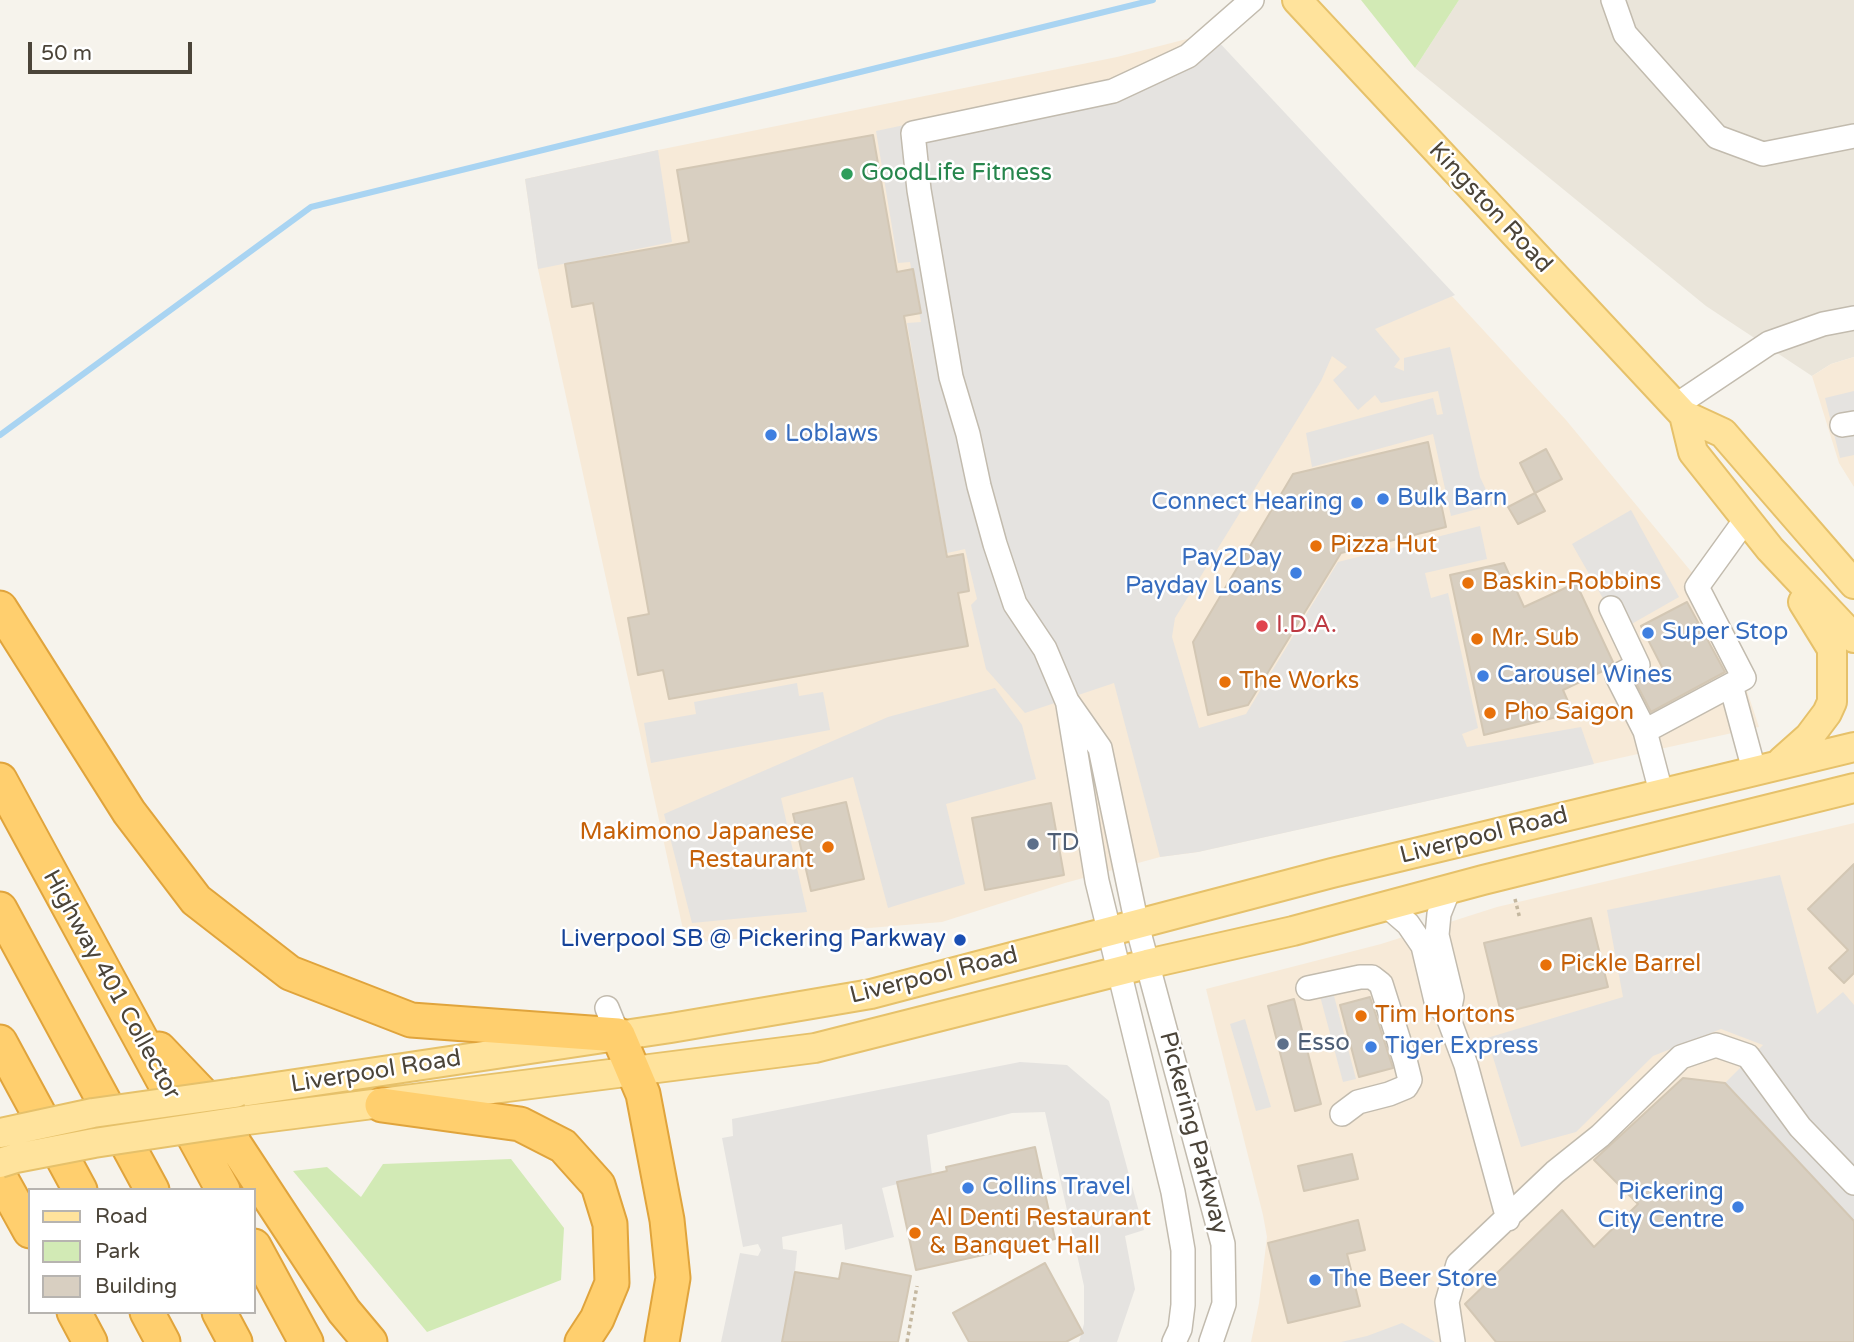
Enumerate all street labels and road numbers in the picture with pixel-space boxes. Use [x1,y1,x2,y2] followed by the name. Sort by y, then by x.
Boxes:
[1422,137,1558,279] street label: Kingston Road
[1397,801,1571,871] street label: Liverpool Road
[36,865,186,1105] street label: Highway 401 Collector
[847,941,1021,1011] street label: Liverpool Road
[1152,1029,1234,1237] street label: Pickering Parkway
[289,1044,463,1100] street label: Liverpool Road

